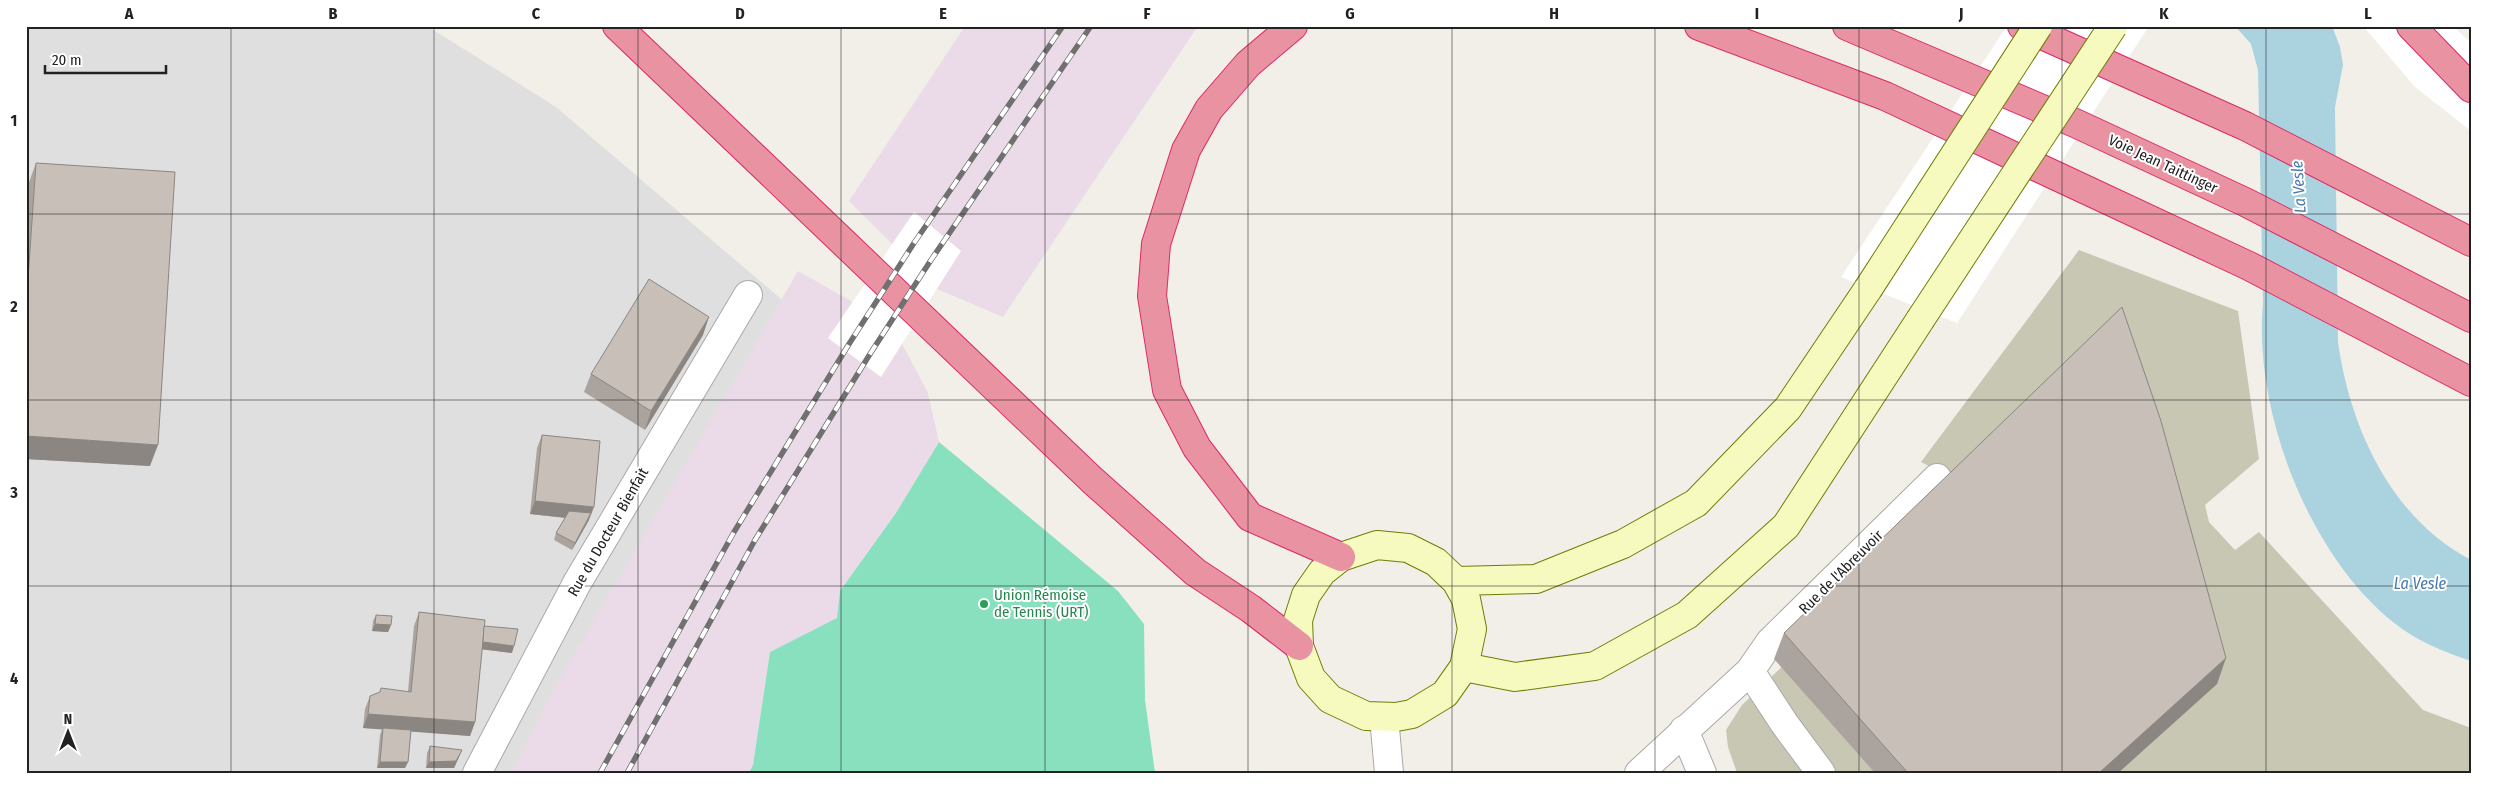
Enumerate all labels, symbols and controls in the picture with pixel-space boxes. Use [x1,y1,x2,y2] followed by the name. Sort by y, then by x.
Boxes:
[124,4,134,23] text: A
[329,4,338,23] text: B
[532,4,541,23] text: C
[735,4,745,23] text: D
[939,4,947,23] text: E
[1143,4,1151,23] text: F
[1345,4,1355,23] text: G
[1549,4,1559,23] text: H
[1755,4,1759,23] text: I
[1958,4,1963,23] text: J
[2159,4,2169,23] text: K
[2364,4,2372,23] text: L
[45,42,166,74] scale bar
[52,51,82,69] text: 20 m
[11,111,17,130] text: 1
[2106,131,2221,197] street label: Voie Jean Taittinger
[2287,160,2310,214] water label: La Vesle
[9,297,18,316] text: 2
[564,464,652,600] street label: Rue du Docteur Bienfait
[9,483,18,502] text: 3
[1795,526,1887,618] street label: Rue de l'Abreuvoir
[2394,574,2447,593] water label: La Vesle
[994,586,1089,621] place label: Union Rémoise de Tennis (URT)
[978,598,990,610] marker: Union Rémoise de Tennis (URT)
[10,669,18,688] text: 4
[42,706,92,756] north arrow
[64,711,72,728] text: N

